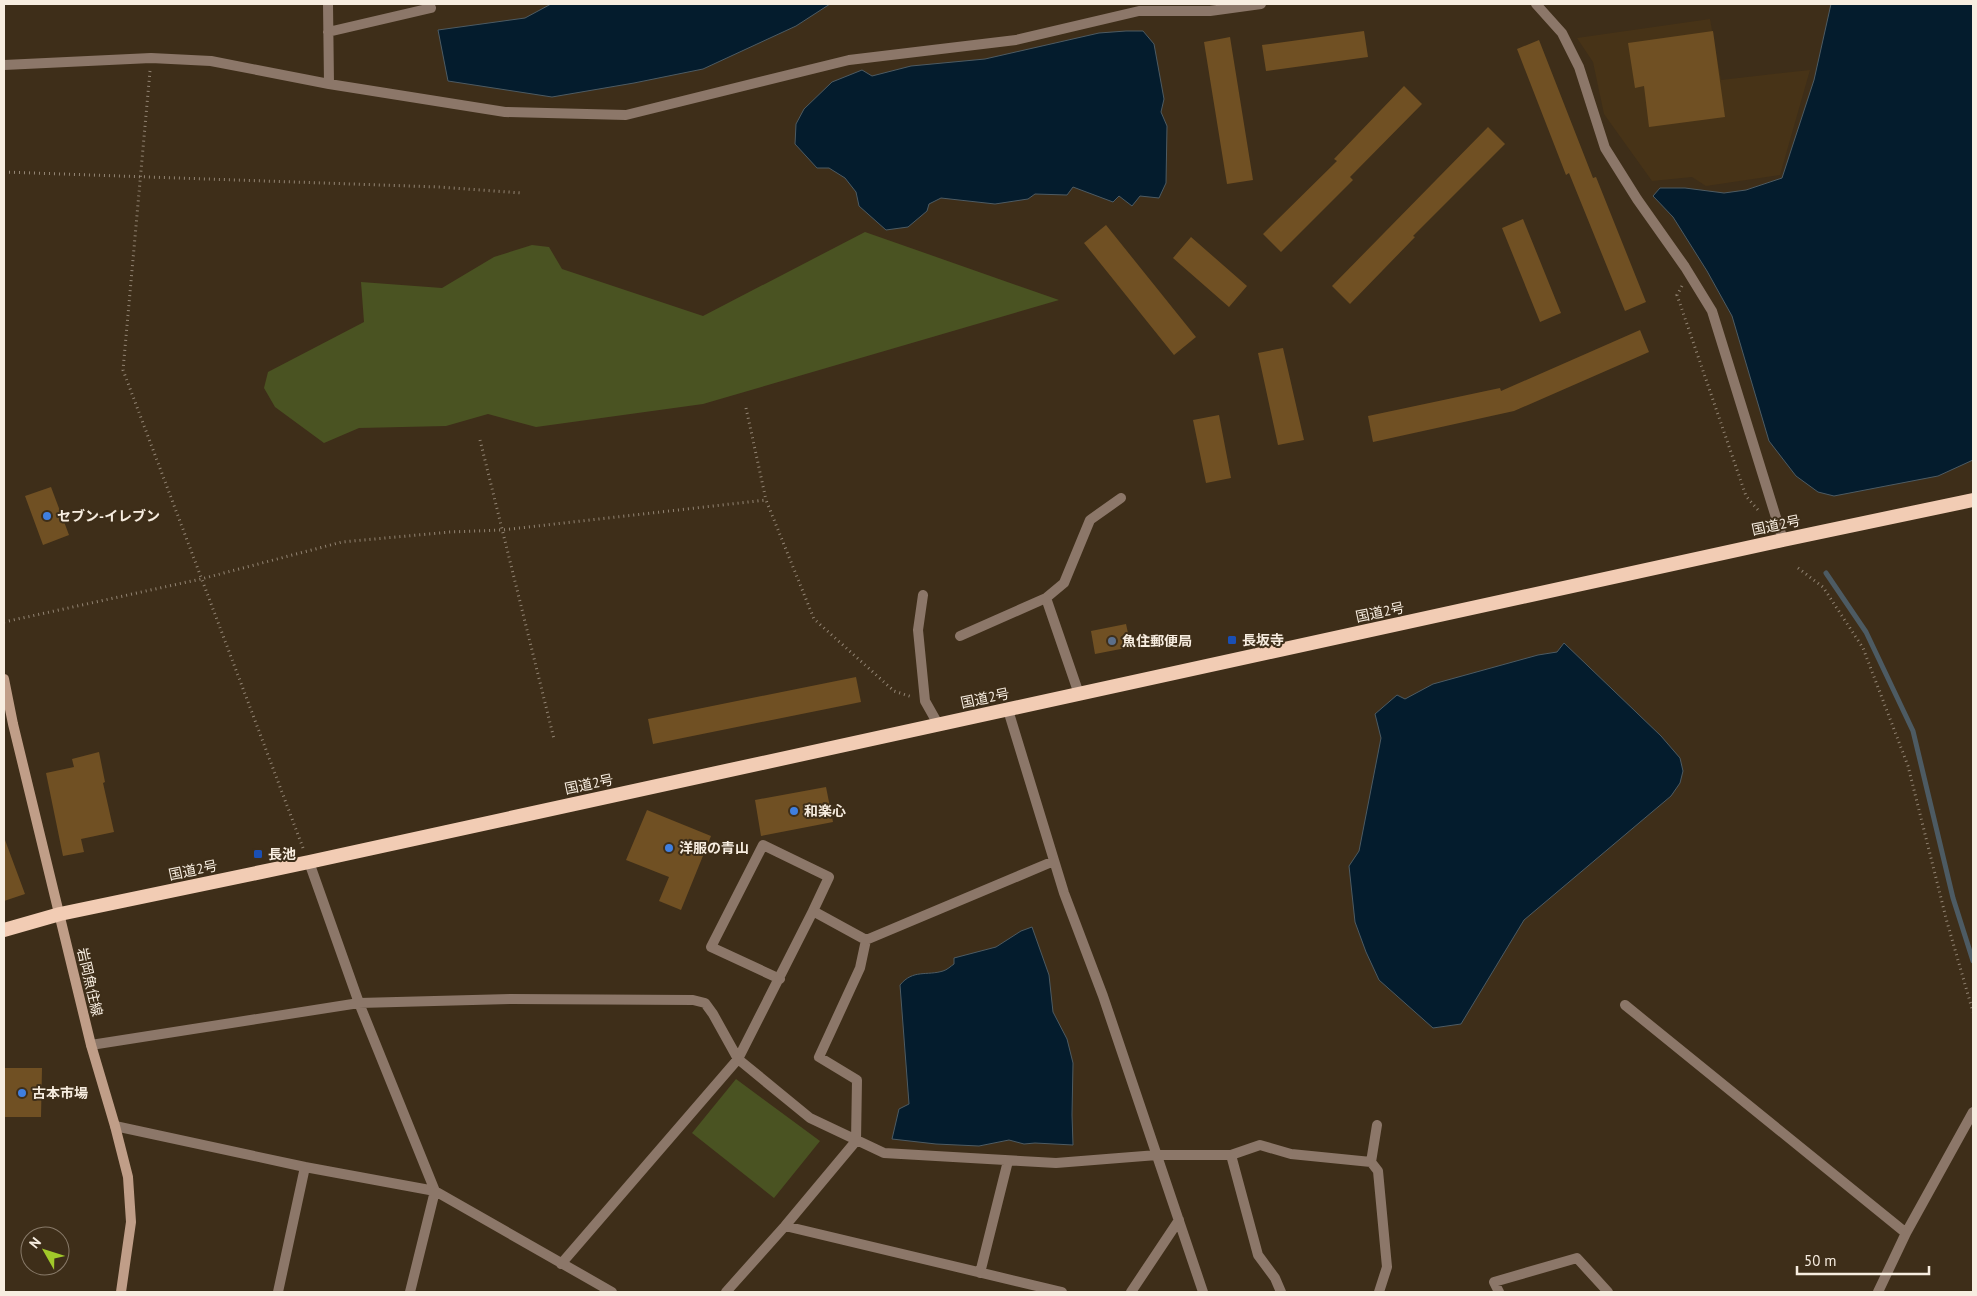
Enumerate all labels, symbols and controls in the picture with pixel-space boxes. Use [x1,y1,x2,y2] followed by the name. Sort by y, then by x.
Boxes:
[57,507,160,525] place label: セブン-イレブン
[41,510,53,522] marker: セブン-イレブン
[1750,511,1802,539] street label: 国道2号
[1354,598,1406,626] street label: 国道2号
[1242,631,1284,649] place label: 長坂寺
[1122,632,1192,650] place label: 魚住郵便局
[1226,634,1238,646] marker: 長坂寺
[1106,635,1118,647] marker: 魚住郵便局
[959,684,1011,712] street label: 国道2号
[563,770,615,798] street label: 国道2号
[804,802,846,820] place label: 和楽心
[788,805,800,817] marker: 和楽心
[679,839,749,857] place label: 洋服の青山
[663,842,675,854] marker: 洋服の青山
[268,845,296,863] place label: 長池
[252,848,264,860] marker: 長池
[167,856,219,884] street label: 国道2号
[73,946,107,1018] street label: 岩岡魚住線
[32,1084,88,1102] place label: 古本市場
[16,1087,28,1099] marker: 古本市場
[20,1226,70,1276] north arrow
[25,1234,45,1252] text: N
[1797,1244,1930,1276] scale bar
[1804,1251,1837,1270] text: 50 m

